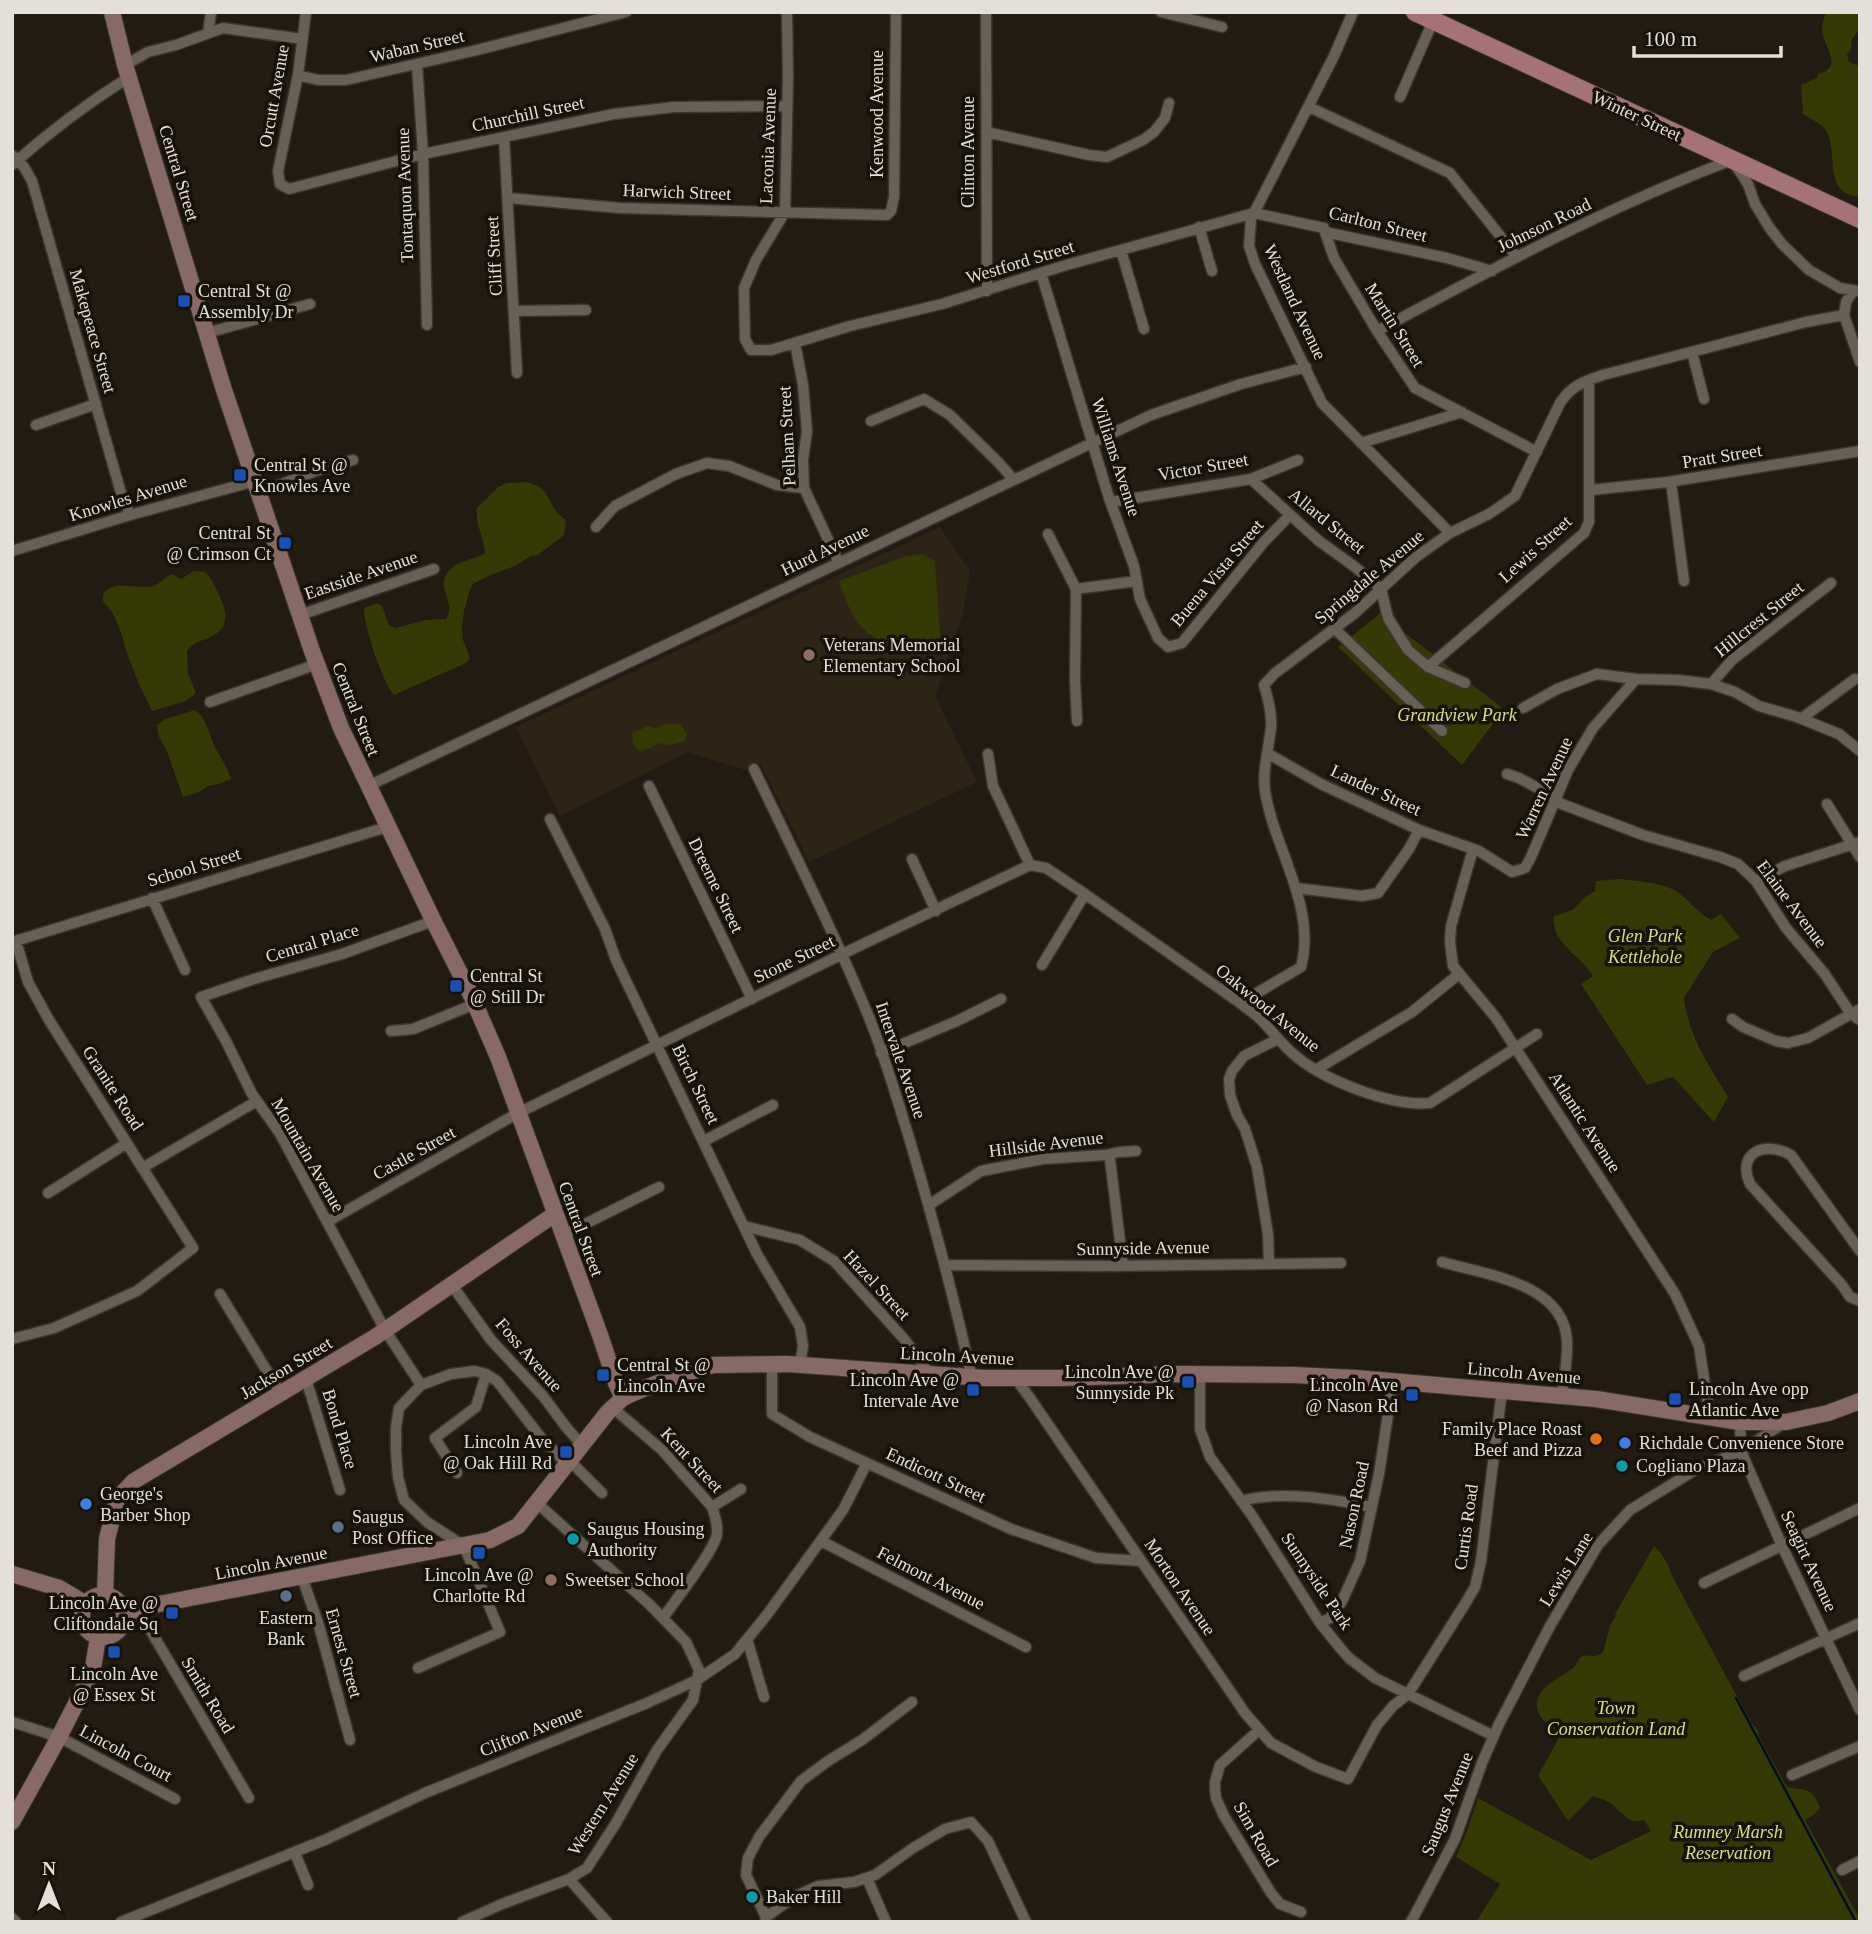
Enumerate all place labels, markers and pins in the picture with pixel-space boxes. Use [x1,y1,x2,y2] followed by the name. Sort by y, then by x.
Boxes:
[198,281,294,322] place label: Central St @ Assembly Dr
[176,293,192,309] marker: Central St @ Assembly Dr
[254,455,350,496] place label: Central St @ Knowles Ave
[232,467,248,483] marker: Central St @ Knowles Ave
[166,523,271,564] place label: Central St @ Crimson Ct
[277,535,293,551] marker: Central St @ Crimson Ct
[823,635,960,676] place label: Veterans Memorial Elementary School
[801,647,817,663] marker: Veterans Memorial Elementary School
[470,966,545,1007] place label: Central St @ Still Dr
[448,978,464,994] marker: Central St @ Still Dr
[617,1355,711,1396] place label: Central St @ Lincoln Ave
[1065,1362,1174,1403] place label: Lincoln Ave @ Sunnyside Pk
[595,1367,611,1383] marker: Central St @ Lincoln Ave
[850,1370,959,1411] place label: Lincoln Ave @ Intervale Ave
[1180,1374,1196,1390] marker: Lincoln Ave @ Sunnyside Pk
[1305,1375,1398,1416] place label: Lincoln Ave @ Nason Rd
[1689,1379,1809,1420] place label: Lincoln Ave opp Atlantic Ave
[965,1382,981,1398] marker: Lincoln Ave @ Intervale Ave
[1404,1387,1420,1403] marker: Lincoln Ave @ Nason Rd
[1667,1391,1683,1407] marker: Lincoln Ave opp Atlantic Ave
[1442,1419,1582,1460] place label: Family Place Roast Beef and Pizza
[1588,1431,1604,1447] marker: Family Place Roast Beef and Pizza
[443,1432,552,1473] place label: Lincoln Ave @ Oak Hill Rd
[1639,1433,1844,1453] place label: Richdale Convenience Store
[1617,1435,1633,1451] marker: Richdale Convenience Store
[558,1444,574,1460] marker: Lincoln Ave @ Oak Hill Rd
[1636,1456,1745,1476] place label: Cogliano Plaza
[1614,1458,1630,1474] marker: Cogliano Plaza
[100,1484,190,1525] place label: George's Barber Shop
[78,1496,94,1512] marker: George's Barber Shop
[352,1507,433,1548] place label: Saugus Post Office
[330,1519,346,1535] marker: Saugus Post Office
[587,1519,705,1560] place label: Saugus Housing Authority
[565,1531,581,1547] marker: Saugus Housing Authority
[471,1545,487,1561] marker: Lincoln Ave @ Charlotte Rd
[424,1565,534,1606] place label: Lincoln Ave @ Charlotte Rd
[565,1570,684,1590] place label: Sweetser School
[543,1572,559,1588] marker: Sweetser School
[278,1588,294,1604] marker: Eastern Bank
[49,1593,158,1634] place label: Lincoln Ave @ Cliftondale Sq
[164,1605,180,1621] marker: Lincoln Ave @ Cliftondale Sq
[259,1608,313,1649] place label: Eastern Bank
[106,1644,122,1660] marker: Lincoln Ave @ Essex St
[70,1664,158,1705] place label: Lincoln Ave @ Essex St
[766,1887,841,1907] place label: Baker Hill
[744,1889,760,1905] marker: Baker Hill

